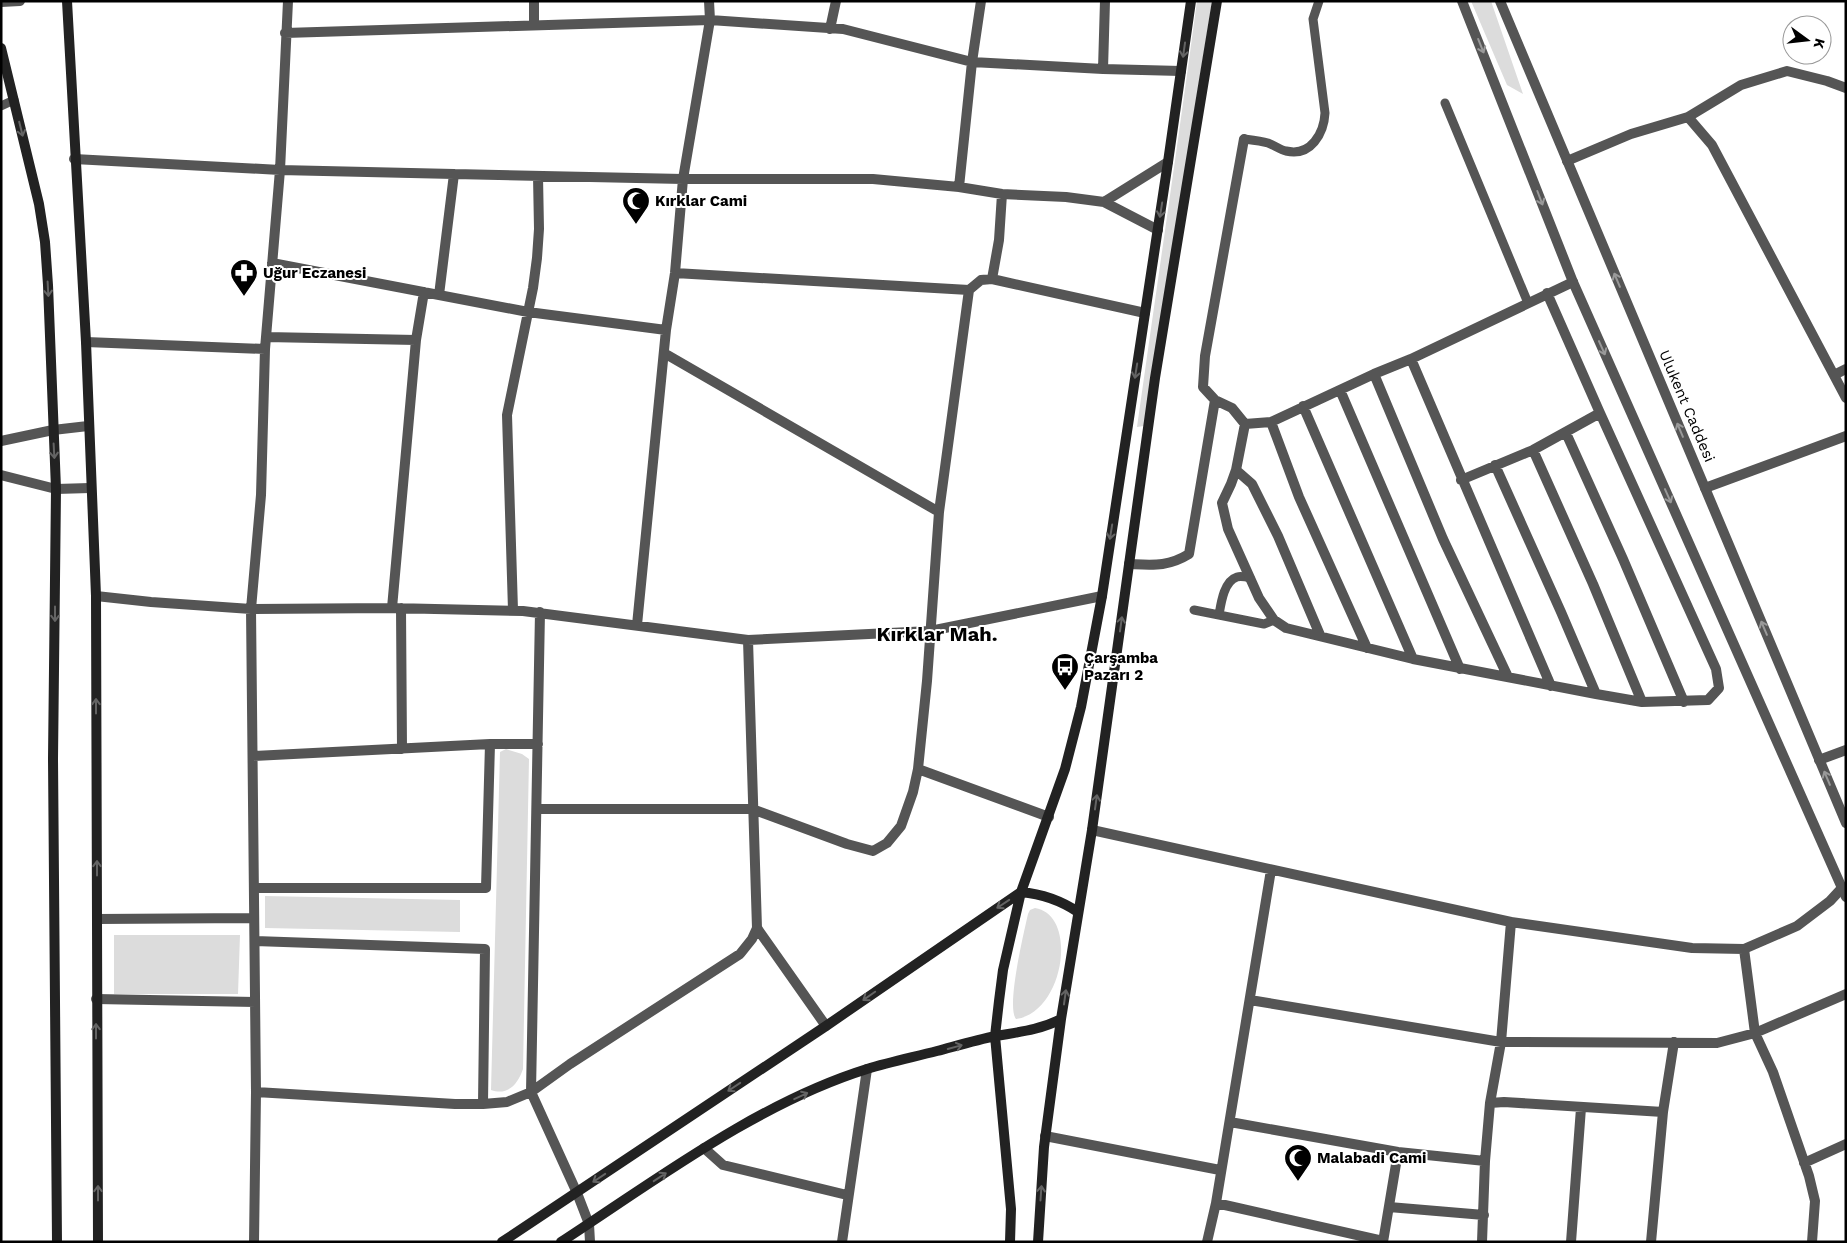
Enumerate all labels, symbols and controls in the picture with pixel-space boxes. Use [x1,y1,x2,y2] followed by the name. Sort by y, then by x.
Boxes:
[1782,15,1832,65] north arrow
[1810,37,1829,50] text: K
[1476,38,1486,53] one-way arrow
[1179,41,1189,57] one-way arrow
[17,121,26,137] one-way arrow
[621,186,651,225] mosque icon: Kırklar Cami
[1536,190,1545,205] one-way arrow
[655,192,747,210] place label: Kırklar Cami
[1155,202,1165,218] one-way arrow
[229,258,259,297] pharmacy icon: Uğur Eczanesi
[263,264,366,282] place label: Uğur Eczanesi
[1612,273,1621,288] one-way arrow
[44,281,53,297] one-way arrow
[1597,340,1607,355] one-way arrow
[1655,347,1719,465] street label: Ulukent Caddesi
[1131,363,1141,379] one-way arrow
[1675,423,1685,438] one-way arrow
[49,443,59,459] one-way arrow
[1663,488,1673,503] one-way arrow
[1106,523,1116,539] one-way arrow
[50,606,60,622] one-way arrow
[1116,616,1126,632] one-way arrow
[1758,621,1768,636] one-way arrow
[877,622,997,646] district label: Kırklar Mah.
[1084,649,1158,684] place label: Çarşamba Pazarı 2
[1050,652,1080,691] bus stop icon: Çarşamba Pazarı 2
[91,698,101,714] one-way arrow
[1821,771,1831,786] one-way arrow
[1091,795,1101,811] one-way arrow
[92,860,102,876] one-way arrow
[996,899,1010,909] one-way arrow
[1060,990,1070,1006] one-way arrow
[862,991,876,1001] one-way arrow
[91,1023,101,1039] one-way arrow
[947,1041,963,1051] one-way arrow
[728,1083,742,1093] one-way arrow
[793,1091,808,1100] one-way arrow
[1283,1143,1313,1182] mosque icon: Malabadi Cami
[1317,1149,1426,1167] place label: Malabadi Cami
[653,1172,667,1182] one-way arrow
[593,1173,607,1183] one-way arrow
[93,1185,102,1201] one-way arrow
[1036,1185,1045,1201] one-way arrow

